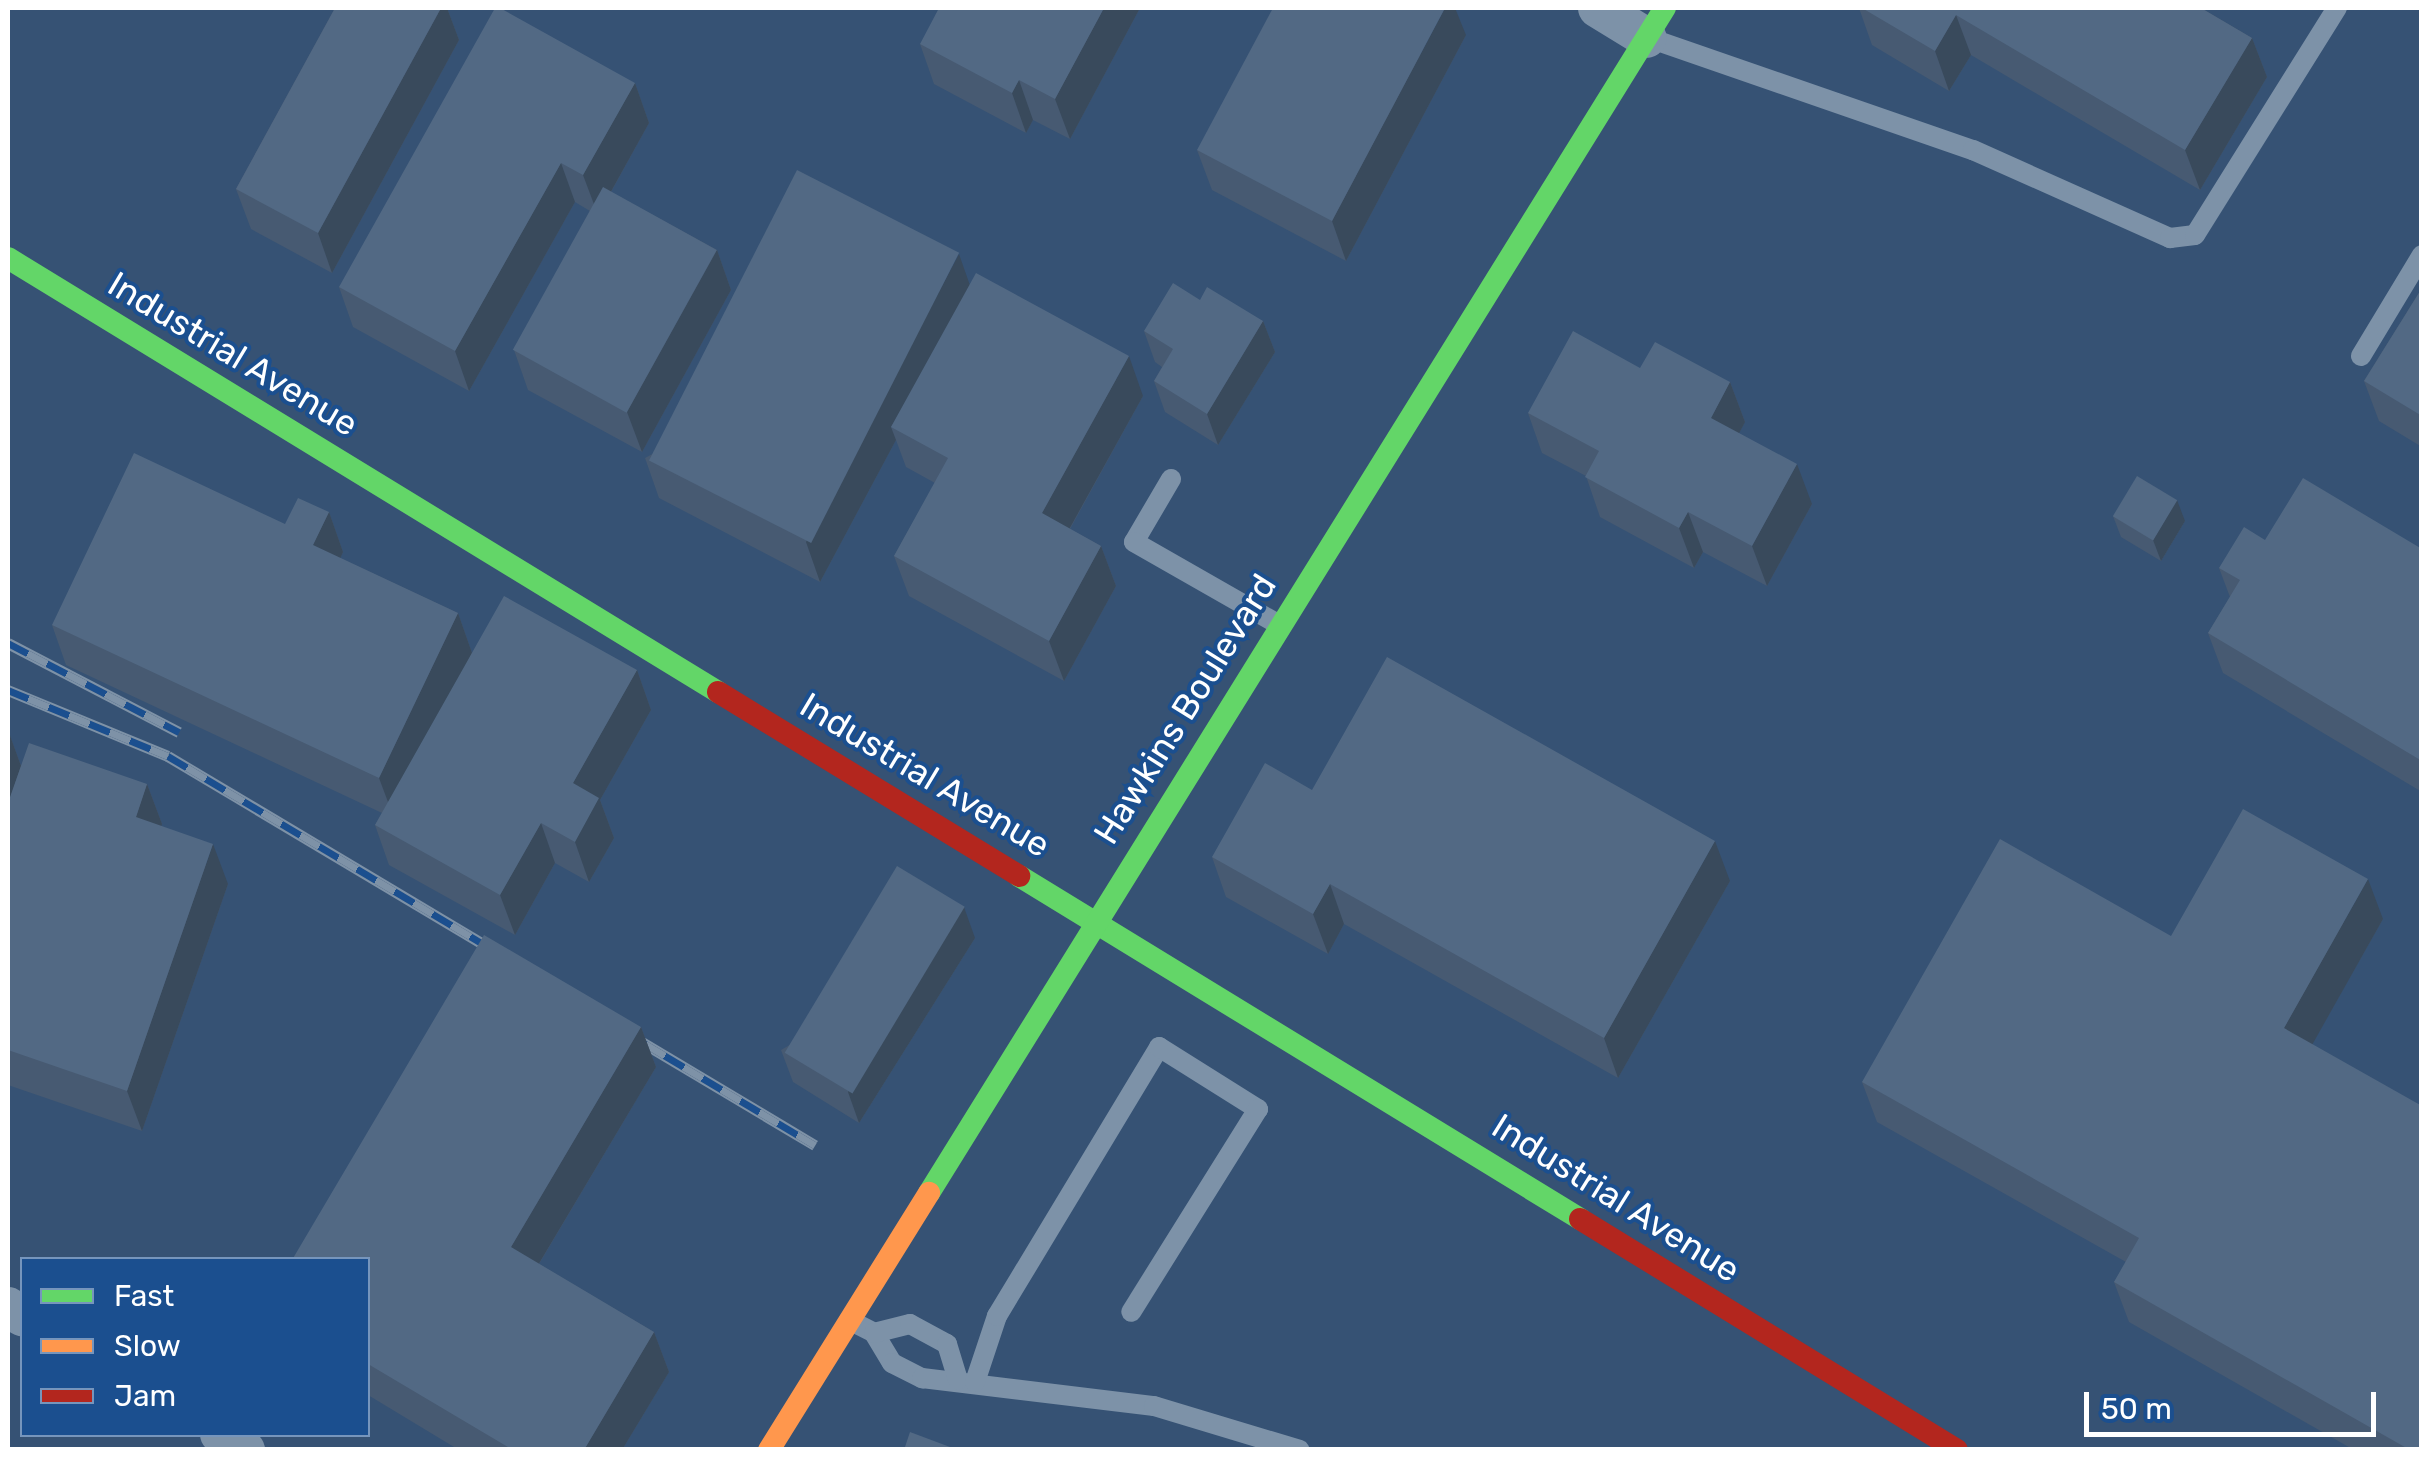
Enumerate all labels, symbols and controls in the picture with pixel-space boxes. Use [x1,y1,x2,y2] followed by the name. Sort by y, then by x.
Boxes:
[100,263,366,445] street label: Industrial Avenue
[1085,566,1285,852] street label: Hawkins Boulevard
[792,684,1058,866] street label: Industrial Avenue
[1484,1105,1748,1291] street label: Industrial Avenue
[20,1257,370,1437] legend
[114,1278,174,1314] text: Fast
[114,1328,181,1364] text: Slow
[2089,1372,2382,1434] scale bar
[114,1378,176,1414] text: Jam
[2101,1391,2172,1427] text: 50 m

